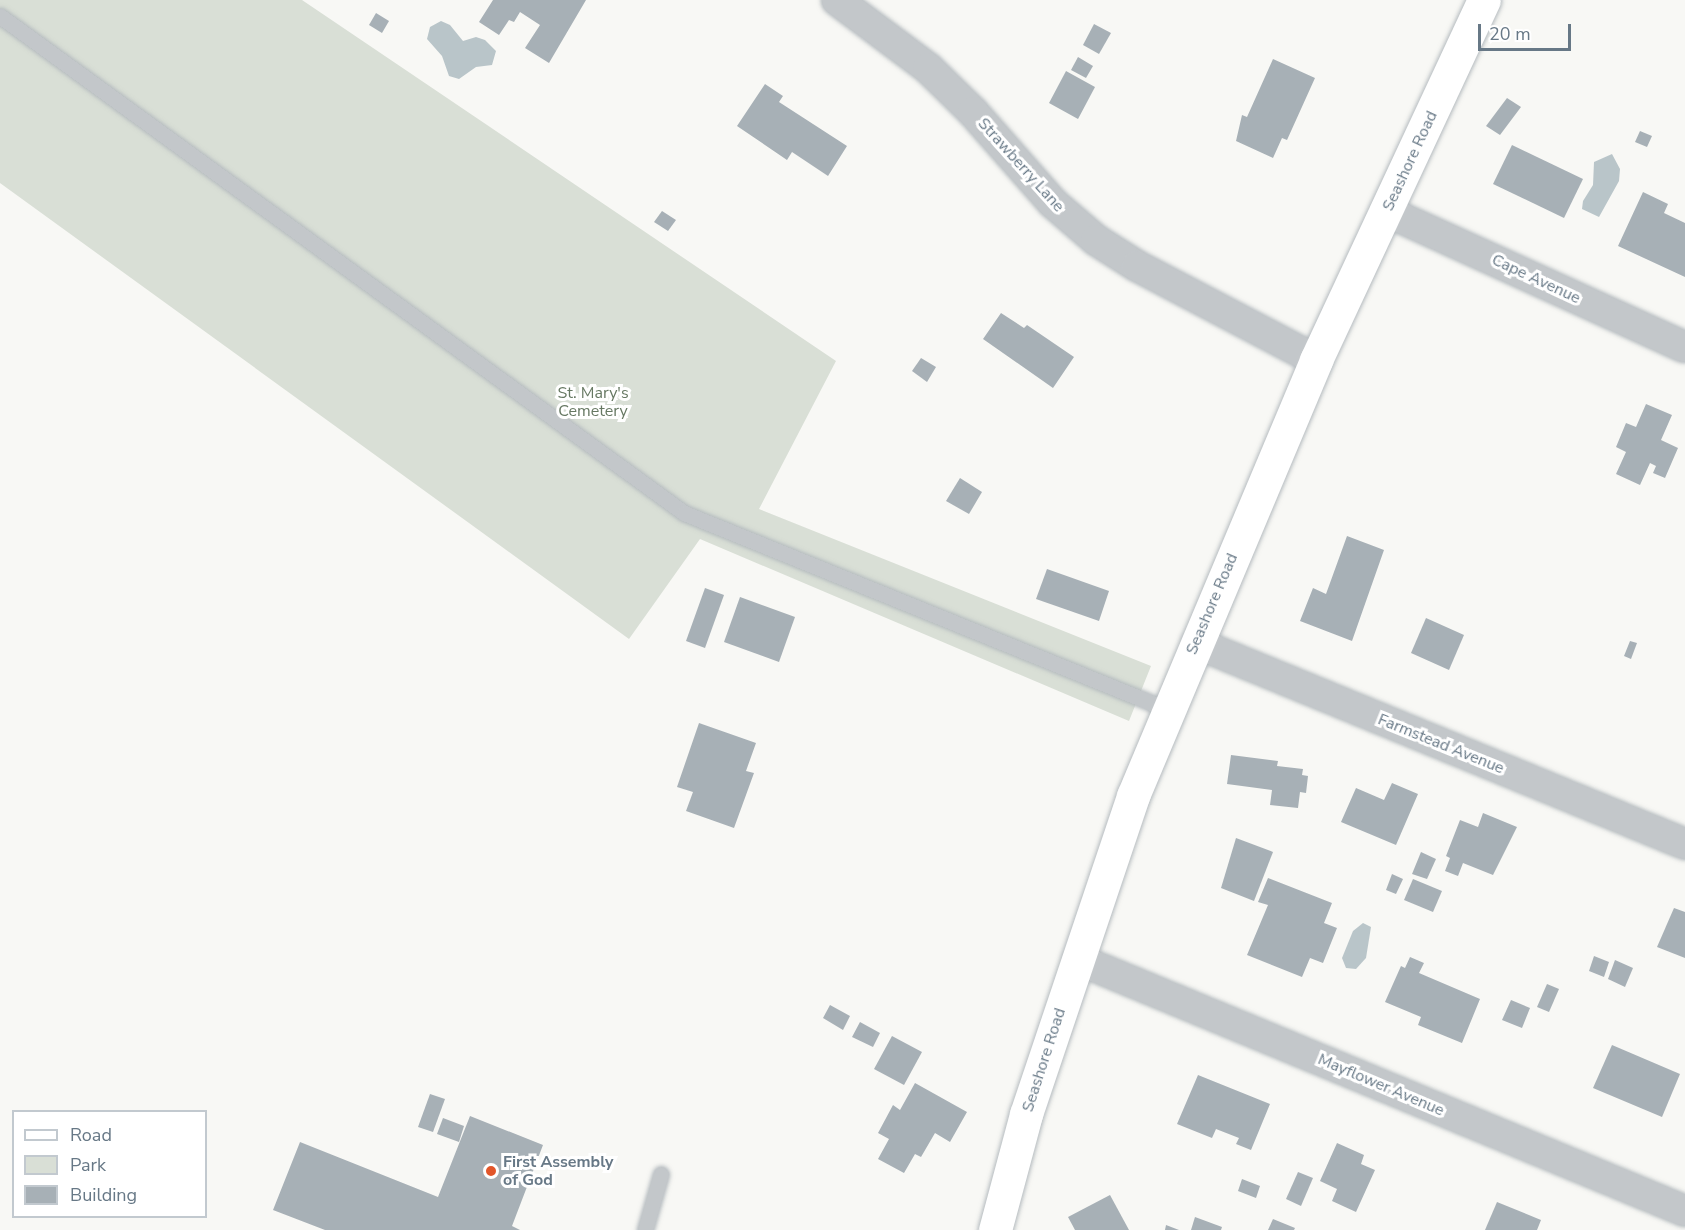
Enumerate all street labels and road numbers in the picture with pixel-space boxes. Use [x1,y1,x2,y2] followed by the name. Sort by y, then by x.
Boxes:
[1378,108,1442,214] street label: Seashore Road
[974,114,1068,216] street label: Strawberry Lane
[1489,250,1583,308] street label: Cape Avenue
[1182,551,1242,657] street label: Seashore Road
[1375,710,1507,778] street label: Farmstead Avenue
[1018,1006,1070,1114] street label: Seashore Road
[1315,1050,1447,1120] street label: Mayflower Avenue

